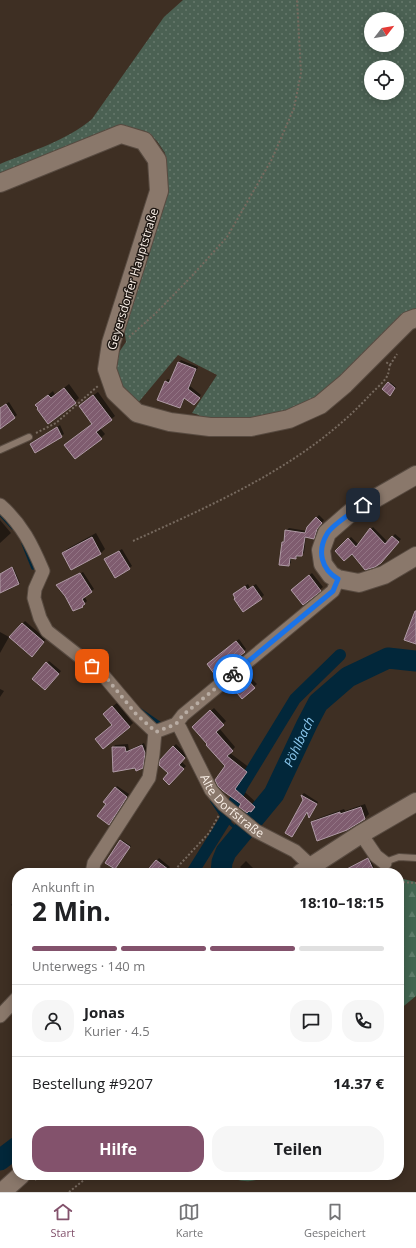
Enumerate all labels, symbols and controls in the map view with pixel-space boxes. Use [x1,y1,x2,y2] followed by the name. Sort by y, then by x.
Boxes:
[364,12,404,52] north arrow
[364,12,404,100] map controls
[364,60,404,100] button: locate
[103,206,162,352] street label: Geyersdorfer Hauptstraße
[346,488,380,522] pin
[352,494,374,516] icon: home
[75,649,109,683] pin
[213,654,253,694] courier
[81,655,103,677] icon: bag
[222,663,244,685] icon: bike
[279,713,318,770] water label: Pöhlbach
[196,771,267,842] street label: Alte Dorfstraße
[32,878,95,896] text: Ankunft in
[299,892,384,912] text: 18:10–18:15
[32,893,111,929] text: 2 Min.
[32,957,145,975] text: Unterwegs · 140 m
[32,1000,74,1042] button: person
[290,1000,332,1042] button: chat
[342,1000,384,1042] button: phone
[84,1002,125,1022] text: Jonas
[84,1022,150,1040] text: Kurier · 4.5
[32,1073,153,1093] text: Bestellung #9207
[333,1073,384,1093] text: 14.37 €
[32,1126,204,1172] button: Hilfe
[212,1126,384,1172] button: Teilen
[50,1201,75,1240] tab: Start
[176,1201,203,1240] tab: Karte
[304,1201,366,1240] tab: Gespeichert

